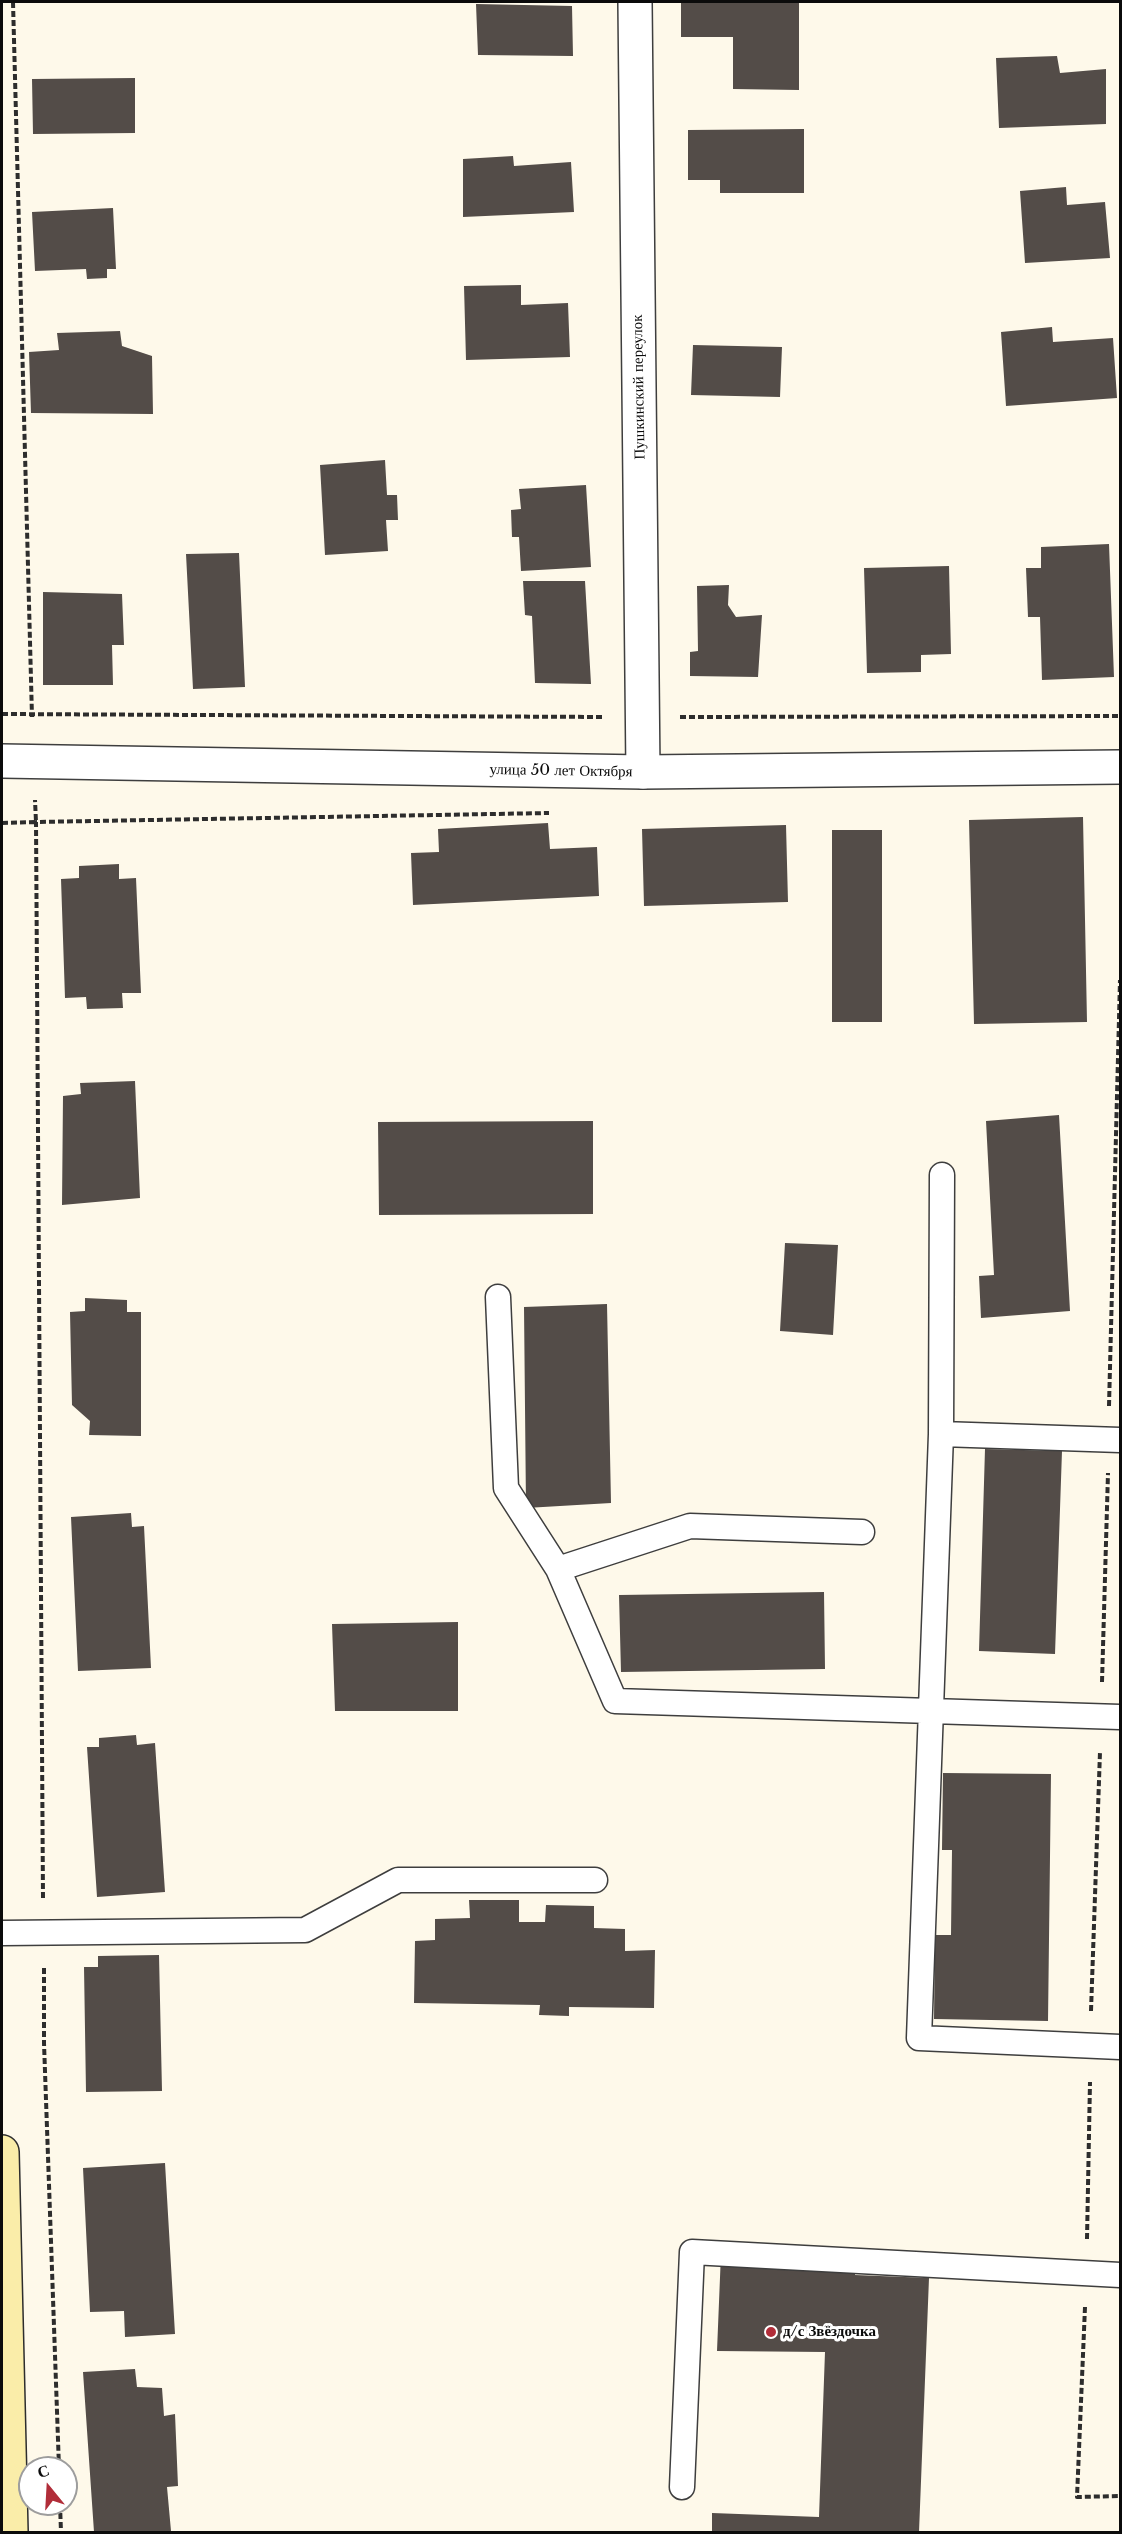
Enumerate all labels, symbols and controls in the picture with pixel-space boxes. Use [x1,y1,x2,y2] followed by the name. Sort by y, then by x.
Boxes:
[629,314,649,460] street label: Пушкинский переулок
[489,761,633,781] street label: улица 50 лет Октября
[783,2323,876,2341] place label: д/с Звёздочка
[764,2325,778,2339] marker: д/с Звёздочка
[18,2456,78,2516] north arrow
[34,2459,52,2482] text: С

